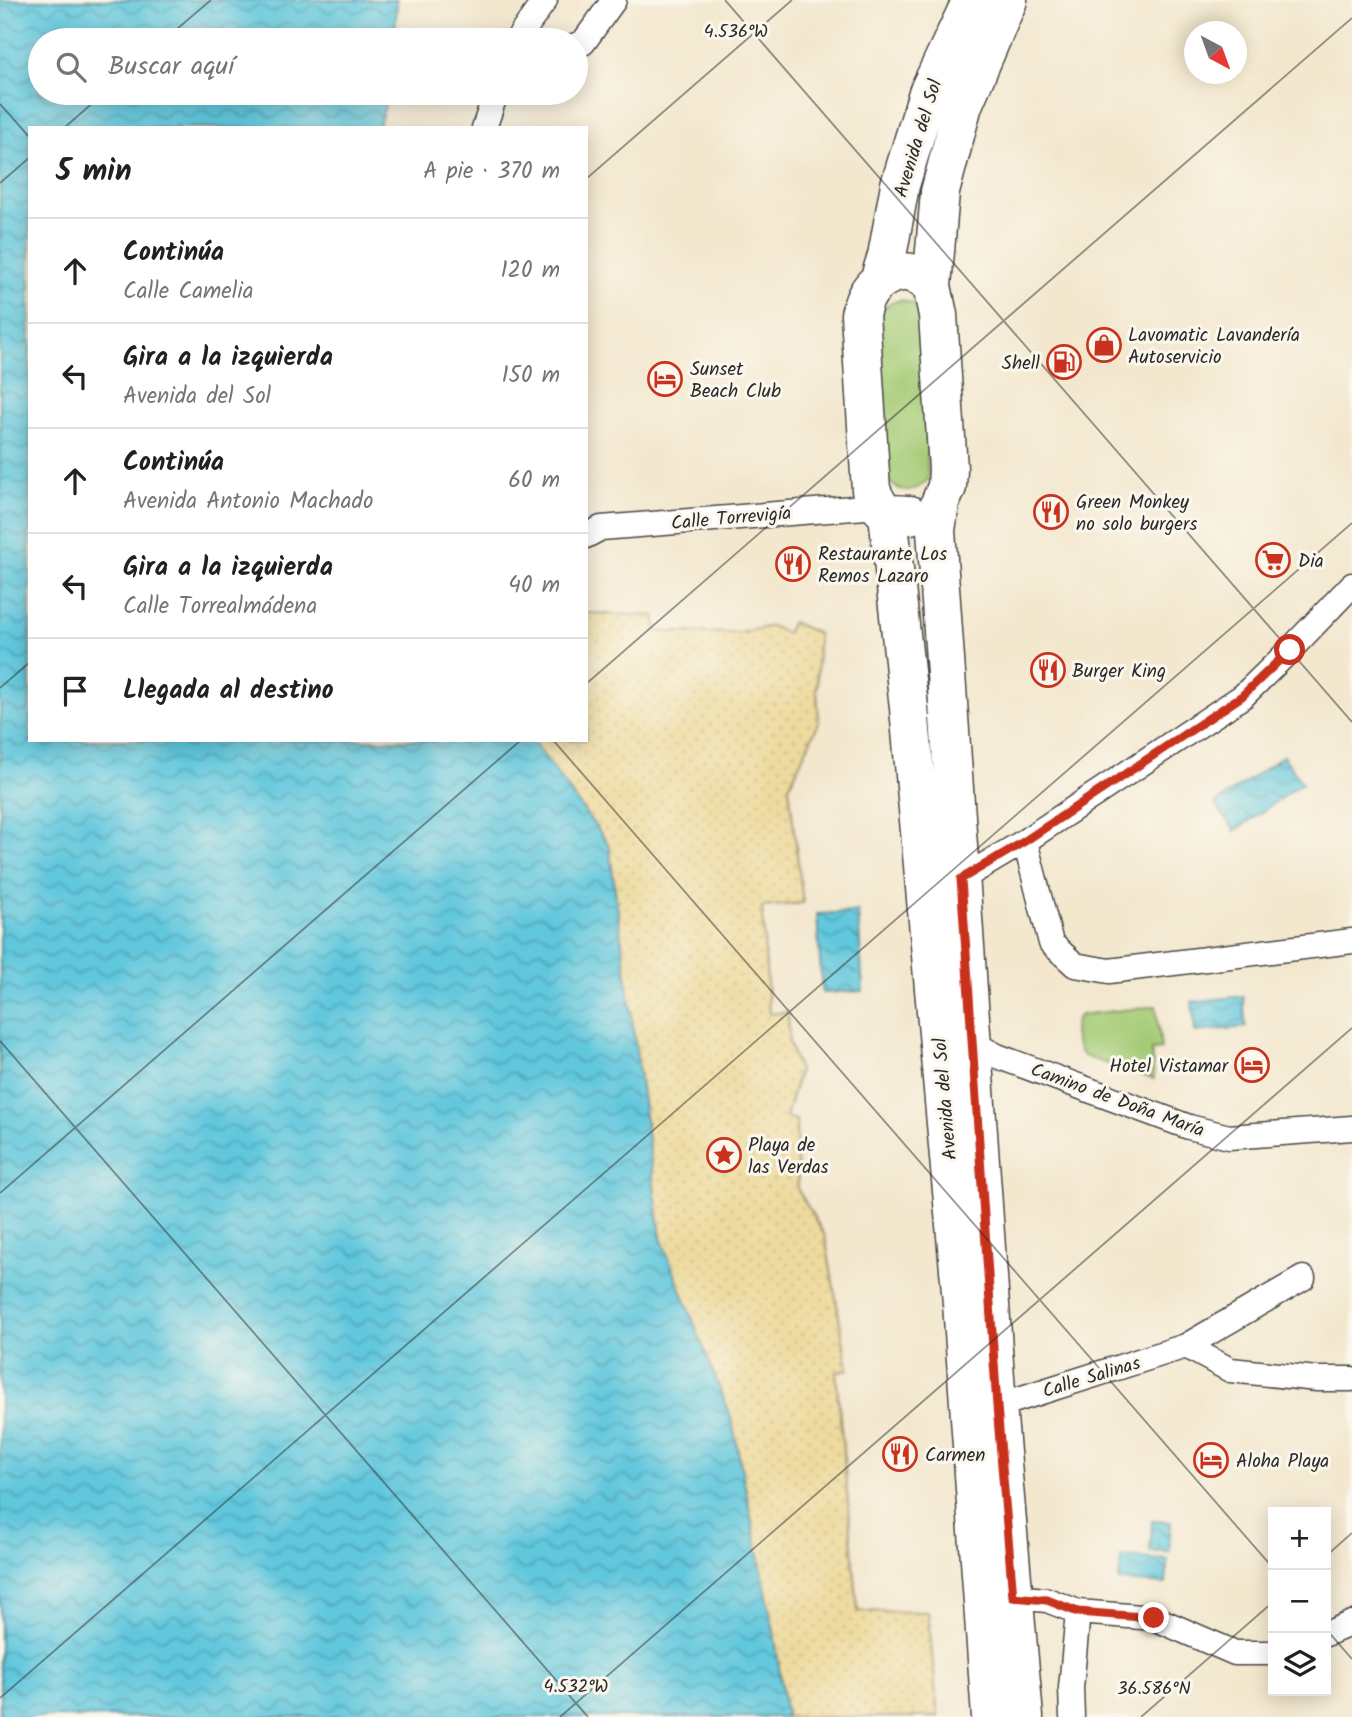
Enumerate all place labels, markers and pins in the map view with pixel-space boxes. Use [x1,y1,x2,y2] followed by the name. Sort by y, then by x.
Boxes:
[1128,321,1300,373] place label: Lavomatic Lavandería Autoservicio
[1085,326,1123,364] shop icon: Lavomatic Lavandería Autoservicio
[1045,343,1083,381] fuel station icon: Shell
[1002,349,1040,379] place label: Shell
[690,355,781,407] place label: Sunset Beach Club
[646,360,684,398] hotel icon: Sunset Beach Club
[1076,488,1197,540] place label: Green Monkey no solo burgers
[1032,493,1070,531] restaurant icon: Green Monkey no solo burgers
[818,540,947,592] place label: Restaurante Los Remos Lazaro
[1254,541,1292,579] supermarket icon: Dia
[774,545,812,583] restaurant icon: Restaurante Los Remos Lazaro
[1298,547,1324,577] place label: Dia
[1029,651,1067,689] restaurant icon: Burger King
[1072,657,1166,687] place label: Burger King
[1233,1046,1271,1084] hotel icon: Hotel Vistamar
[1109,1052,1230,1082] place label: Hotel Vistamar
[748,1131,829,1183] place label: Playa de las Verdas
[705,1136,743,1174] place icon: Playa de las Verdas
[881,1435,919,1473] restaurant icon: Carmen
[925,1441,985,1471] place label: Carmen
[1192,1441,1230,1479] hotel icon: Aloha Playa
[1236,1447,1329,1477] place label: Aloha Playa

